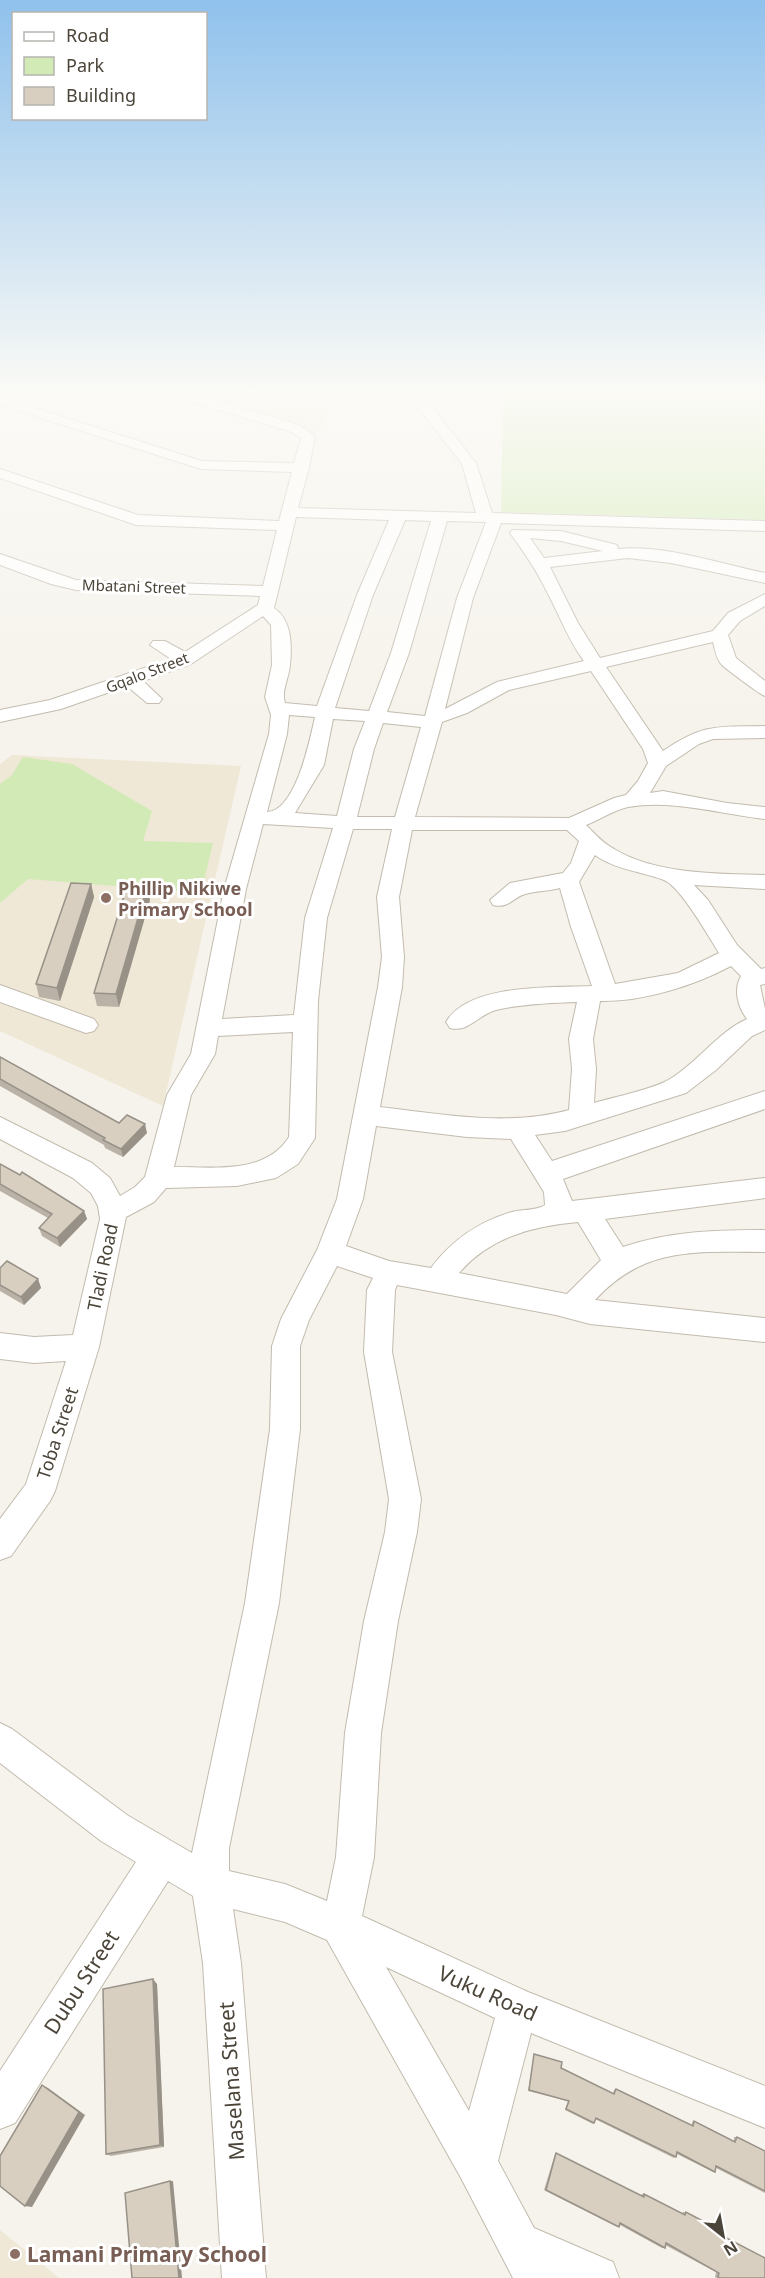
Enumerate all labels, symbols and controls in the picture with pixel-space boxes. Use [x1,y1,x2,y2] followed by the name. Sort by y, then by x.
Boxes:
[12,12,207,120] legend
[66,23,109,47] text: Road
[66,53,104,77] text: Park
[66,83,136,107] text: Building
[82,574,187,598] street label: Mbatani Street
[103,647,192,697] street label: Gqalo Street
[118,876,253,921] place label: Phillip Nikiwe Primary School
[99,891,113,905] marker: Phillip Nikiwe Primary School
[81,1221,123,1313] street label: Tladi Road
[31,1383,83,1482] street label: Toba Street
[37,1924,125,2039] street label: Dubu Street
[434,1959,542,2027] street label: Vuku Road
[211,2000,251,2161] street label: Maselana Street
[693,2206,753,2266] north arrow
[719,2236,742,2262] text: N
[27,2240,267,2268] place label: Lamani Primary School
[8,2247,22,2261] marker: Lamani Primary School

